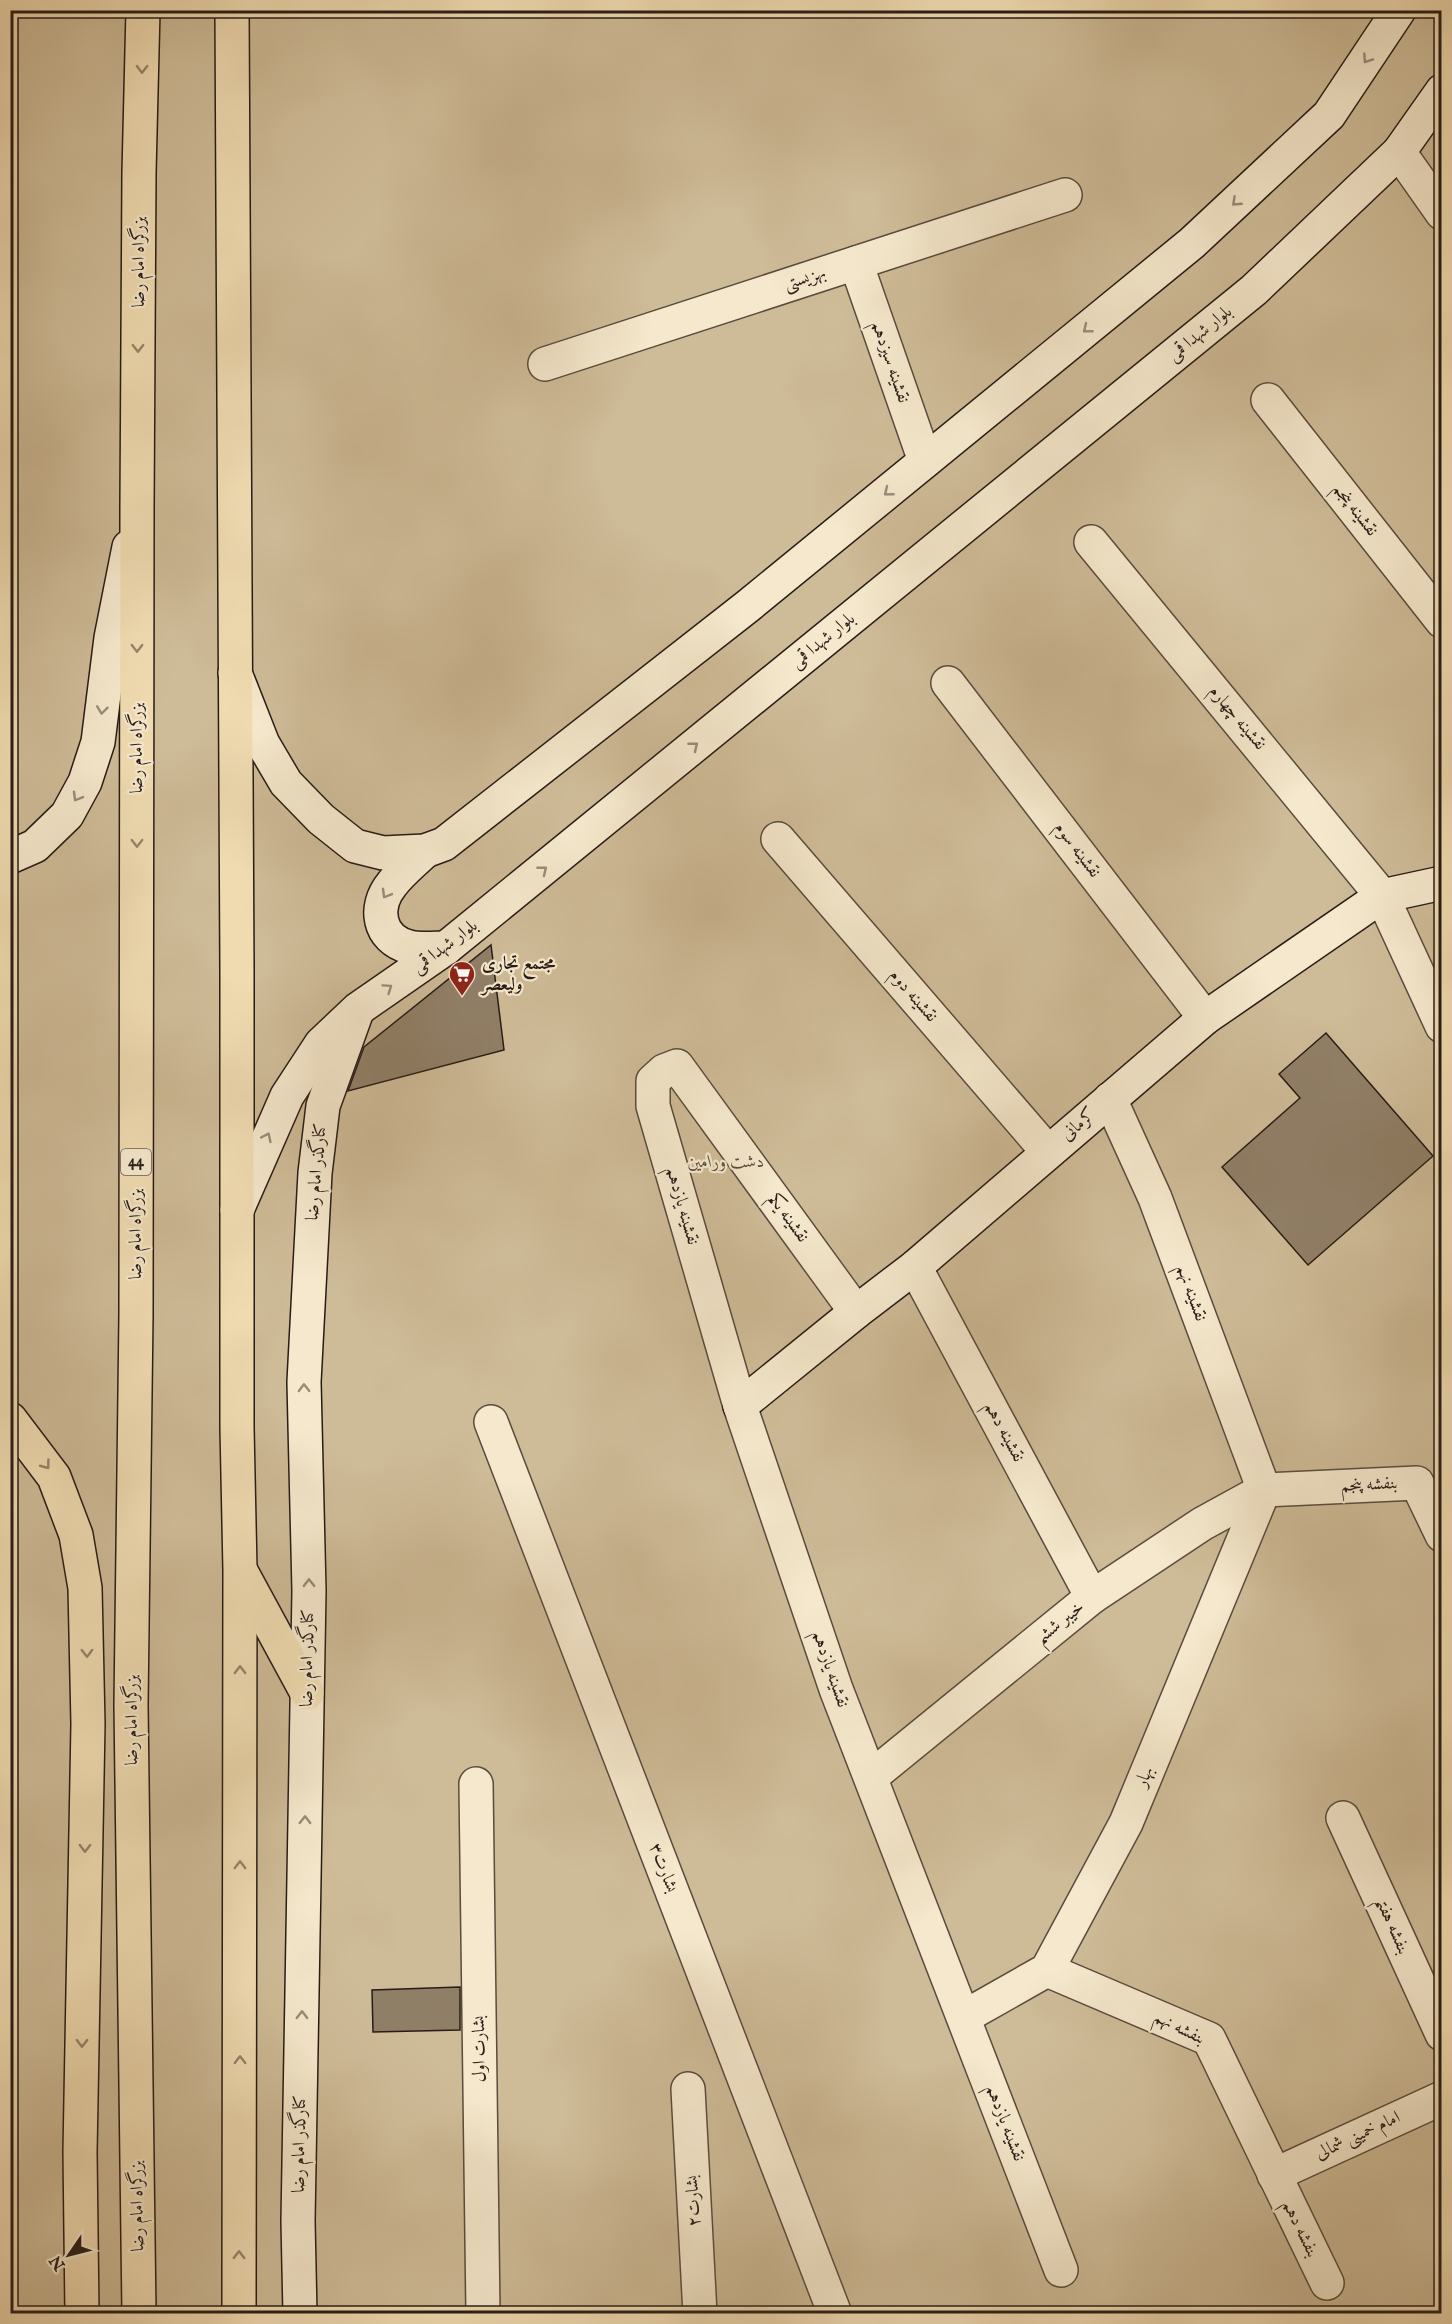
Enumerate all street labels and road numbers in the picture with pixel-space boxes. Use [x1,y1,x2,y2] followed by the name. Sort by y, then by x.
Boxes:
[126,216,154,308] street label: بزرگراه امام رضا
[781,261,829,297] street label: بهزیستی
[1163,301,1237,367] street label: بلوار شهدا قمی
[861,318,915,408] street label: نقشینه سیزدهم
[1324,479,1383,544] street label: نقشینه پنجم
[786,608,860,674] street label: بلوار شهدا قمی
[1201,681,1271,757] street label: نقشینه چهارم
[124,702,152,794] street label: بزرگراه امام رضا
[1046,817,1106,885] street label: نقشینه سوم
[407,915,483,979] street label: بلوار شهدا قمی
[881,965,942,1029] street label: نقشینه دوم
[1057,1103,1101,1147] street label: کرمانی
[298,1122,336,1222] street label: کنارگذر امام رضا
[121,1149,151,1175] road number: 44
[656,1164,704,1249] street label: نقشینه یازدهم
[123,1188,151,1280] street label: بزرگراه امام رضا
[759,1189,814,1250] street label: نقشینه یکم
[1166,1261,1212,1326] street label: نقشینه نهم
[975,1398,1030,1468] street label: نقشینه دهم
[1340,1472,1398,1502] street label: بنفشه پنجم
[1031,1596,1093,1654] street label: خیبر ششم
[293,1609,323,1707] street label: کنارگذر امام رضا
[802,1627,854,1712] street label: نقشینه یازدهم
[119,1674,147,1766] street label: بزرگراه امام رضا
[1130,1763,1160,1793] street label: بهار
[643,1840,683,1896] street label: بشارت۳
[1365,1894,1415,1960] street label: بنفشه هفتم
[1148,2006,1208,2054] street label: بنفشه نهم
[468,2015,492,2083] street label: بشارت اول
[976,2081,1030,2166] street label: نقشینه یازدهم
[285,2095,315,2193] street label: کنارگذر امام رضا
[1312,2106,1406,2168] street label: امام خمینی شمالی
[124,2160,153,2252] street label: بزرگراه امام رضا
[681,2175,707,2227] street label: بشارت۲
[1273,2197,1324,2263] street label: بنفشه دهم

